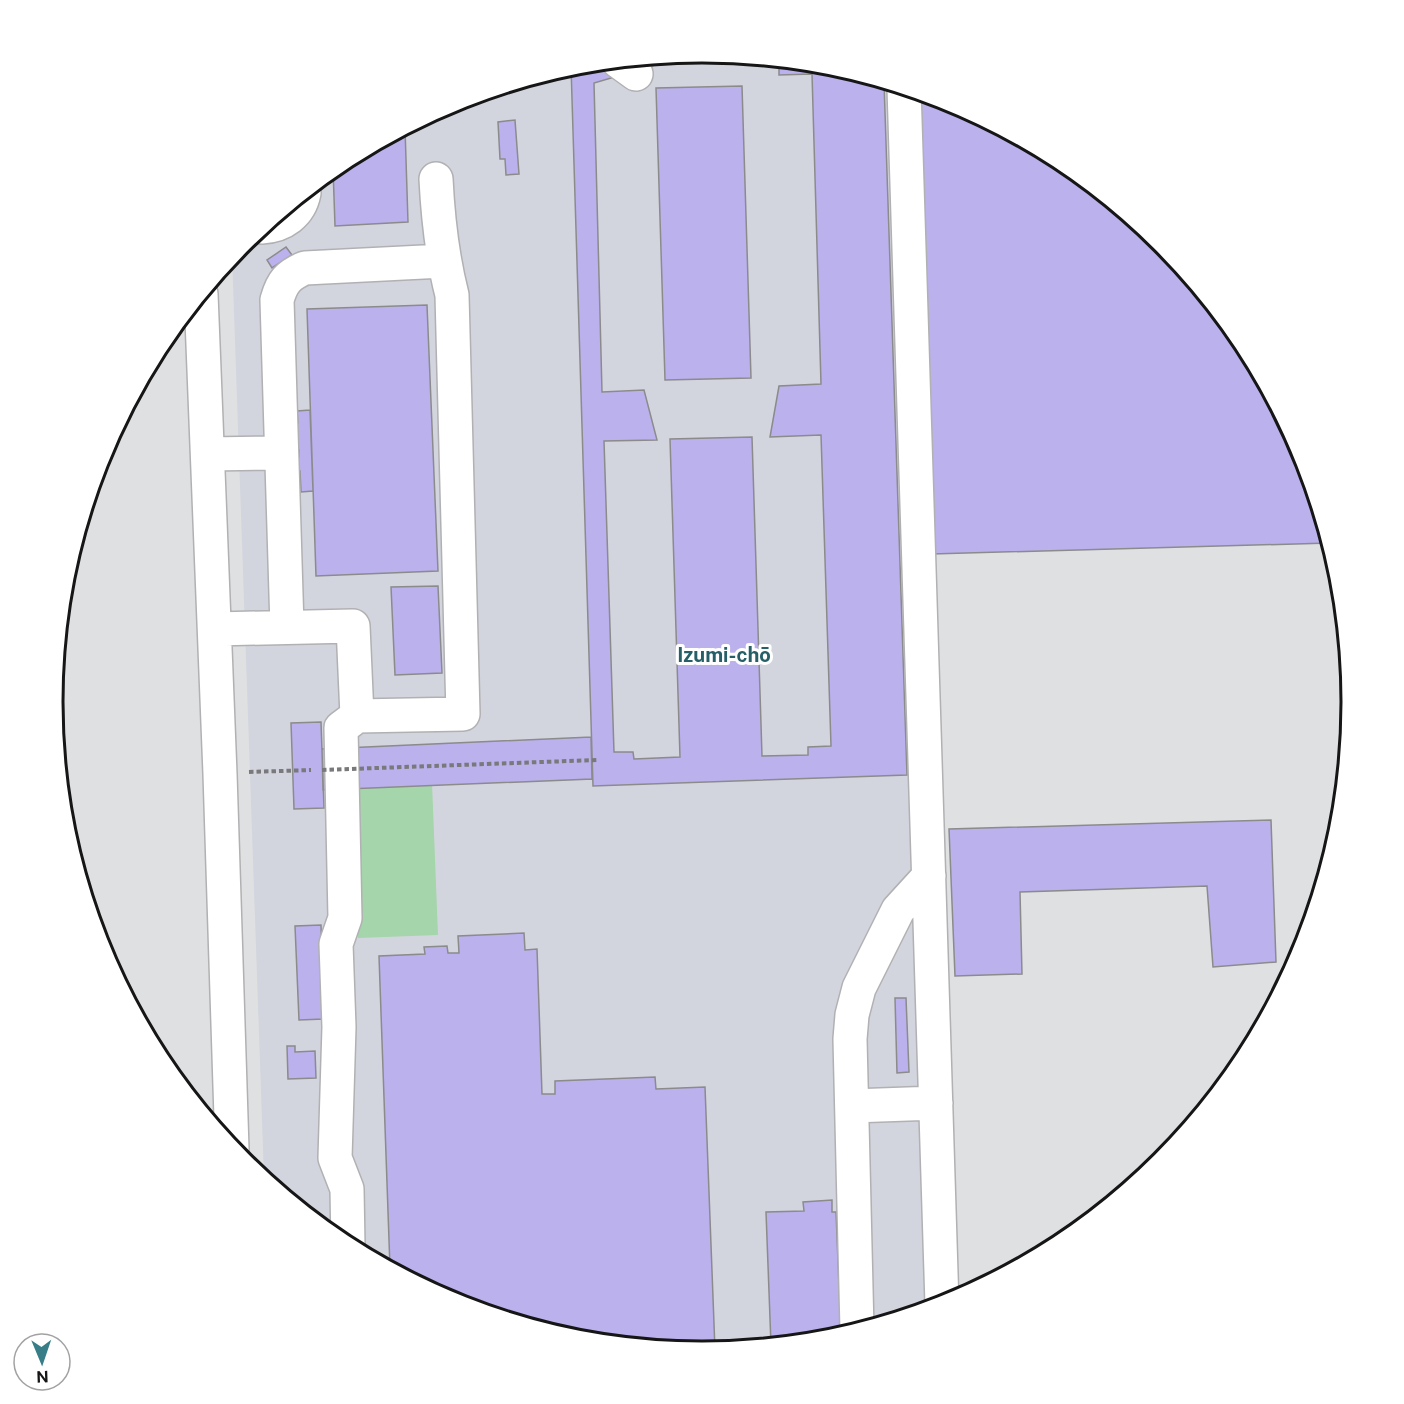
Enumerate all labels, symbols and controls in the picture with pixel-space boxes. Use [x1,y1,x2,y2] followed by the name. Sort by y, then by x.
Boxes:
[677,643,771,667] district label: Izumi-chō
[12,1332,72,1392] north arrow
[36,1367,49,1386] text: N

